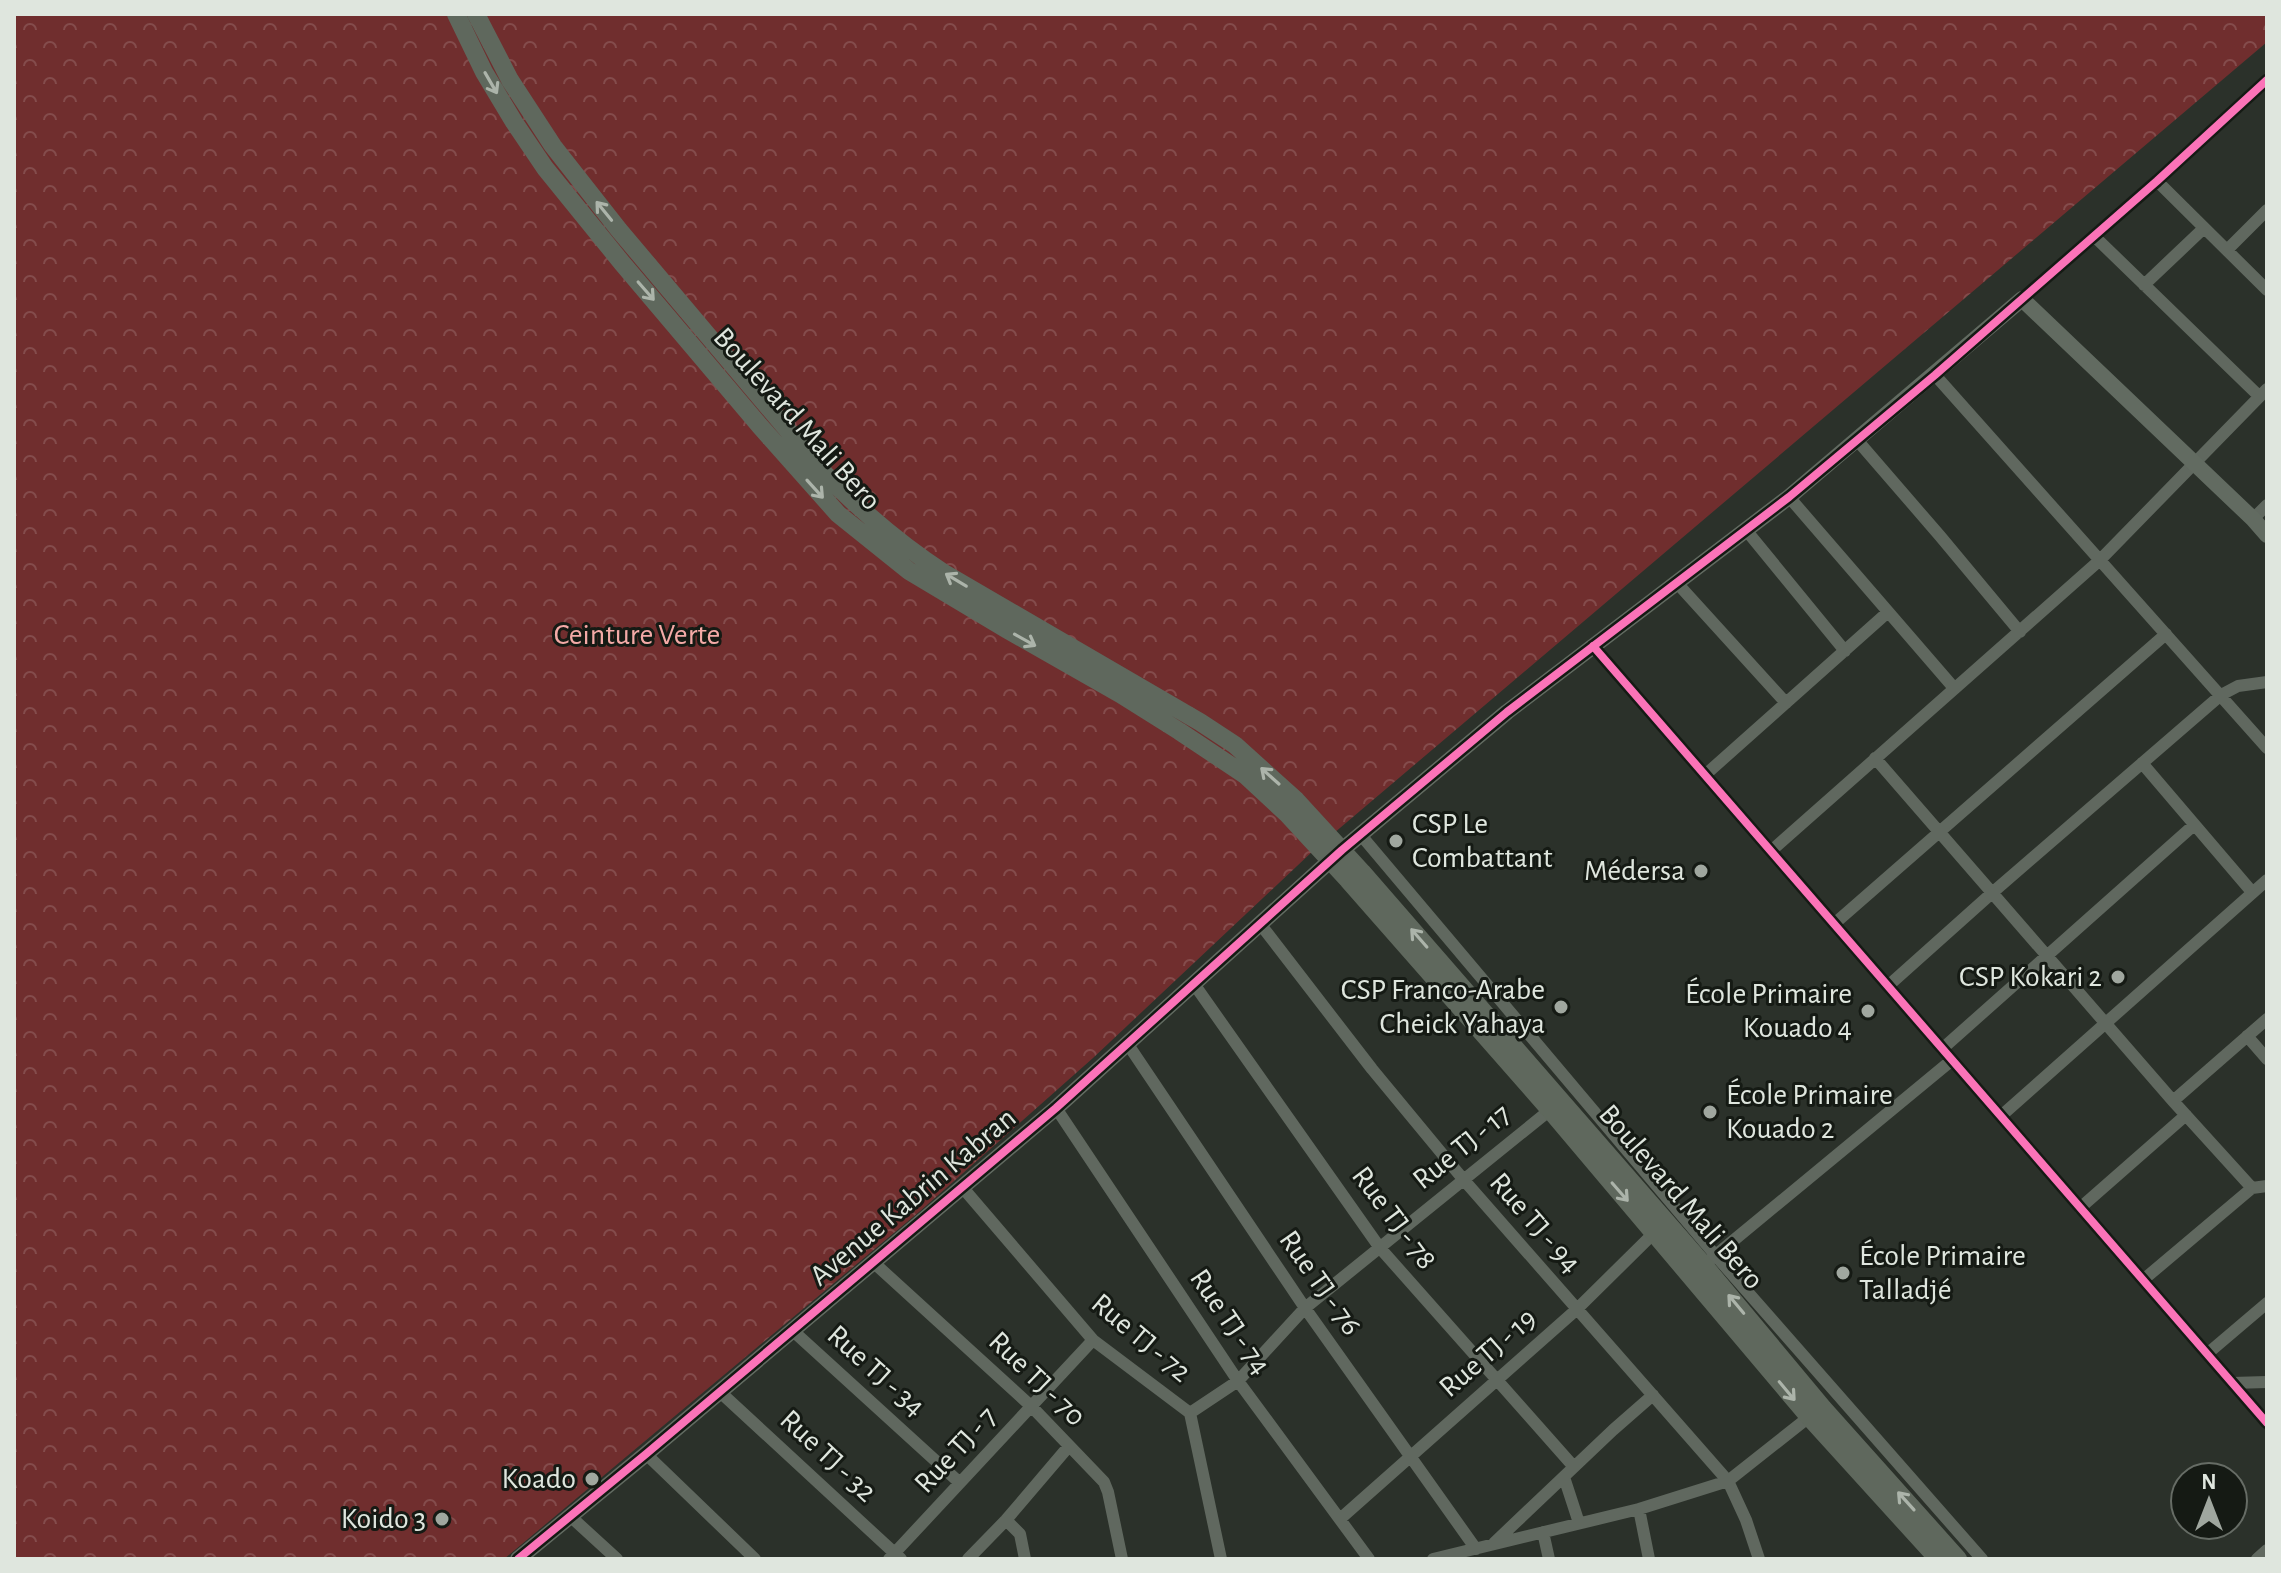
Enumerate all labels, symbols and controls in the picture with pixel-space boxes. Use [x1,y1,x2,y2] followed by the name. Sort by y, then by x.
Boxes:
[484,71,499,95] one-way arrow
[595,202,613,222] one-way arrow
[637,281,655,301] one-way arrow
[708,322,886,516] street label: Boulevard Mali Bero
[806,479,824,499] one-way arrow
[945,571,968,587] one-way arrow
[554,620,720,650] park label: Ceinture Verte
[1013,632,1036,648] one-way arrow
[1261,768,1281,786] one-way arrow
[1412,809,1553,873] place label: CSP Le Combattant
[1387,832,1405,850] marker: CSP Le Combattant
[1584,856,1685,886] place label: Médersa
[1692,862,1710,880] marker: Médersa
[1411,928,1429,948] one-way arrow
[1959,962,2102,992] place label: CSP Kokari 2
[2109,968,2127,986] marker: CSP Kokari 2
[1341,975,1545,1039] place label: CSP Franco-Arabe Cheick Yahaya
[1685,977,1852,1043] place label: École Primaire Kouado 4
[1552,998,1570,1016] marker: CSP Franco-Arabe Cheick Yahaya
[1859,1002,1877,1020] marker: École Primaire Kouado 4
[1726,1078,1893,1144] place label: École Primaire Kouado 2
[1407,1099,1517,1195] street label: Rue TJ - 17
[1593,1099,1769,1295] street label: Boulevard Mali Bero
[804,1102,1022,1292] street label: Avenue Kabrin Kabran
[1701,1103,1719,1121] marker: École Primaire Kouado 2
[1346,1161,1442,1275] street label: Rue TJ - 78
[1484,1167,1586,1279] street label: Rue TJ - 94
[1611,1181,1629,1201] one-way arrow
[1273,1225,1367,1341] street label: Rue TJ - 76
[1859,1239,2026,1305] place label: École Primaire Talladjé
[1184,1264,1276,1380] street label: Rue TJ - 74
[1834,1264,1852,1282] marker: École Primaire Talladjé
[1086,1288,1196,1388] street label: Rue TJ - 72
[1727,1294,1745,1315] one-way arrow
[1434,1303,1542,1403] street label: Rue TJ - 19
[821,1320,931,1422] street label: Rue TJ - 34
[983,1326,1091,1432] street label: Rue TJ - 70
[1778,1380,1796,1401] one-way arrow
[909,1401,1003,1499] street label: Rue TJ - 7
[774,1404,882,1508] street label: Rue TJ - 32
[2169,1461,2249,1541] north arrow
[501,1464,576,1494] place label: Koado
[583,1470,601,1488] marker: Koado
[2201,1471,2217,1493] text: N
[1897,1491,1915,1511] one-way arrow
[341,1504,426,1534] place label: Koido 3
[433,1510,451,1528] marker: Koido 3

